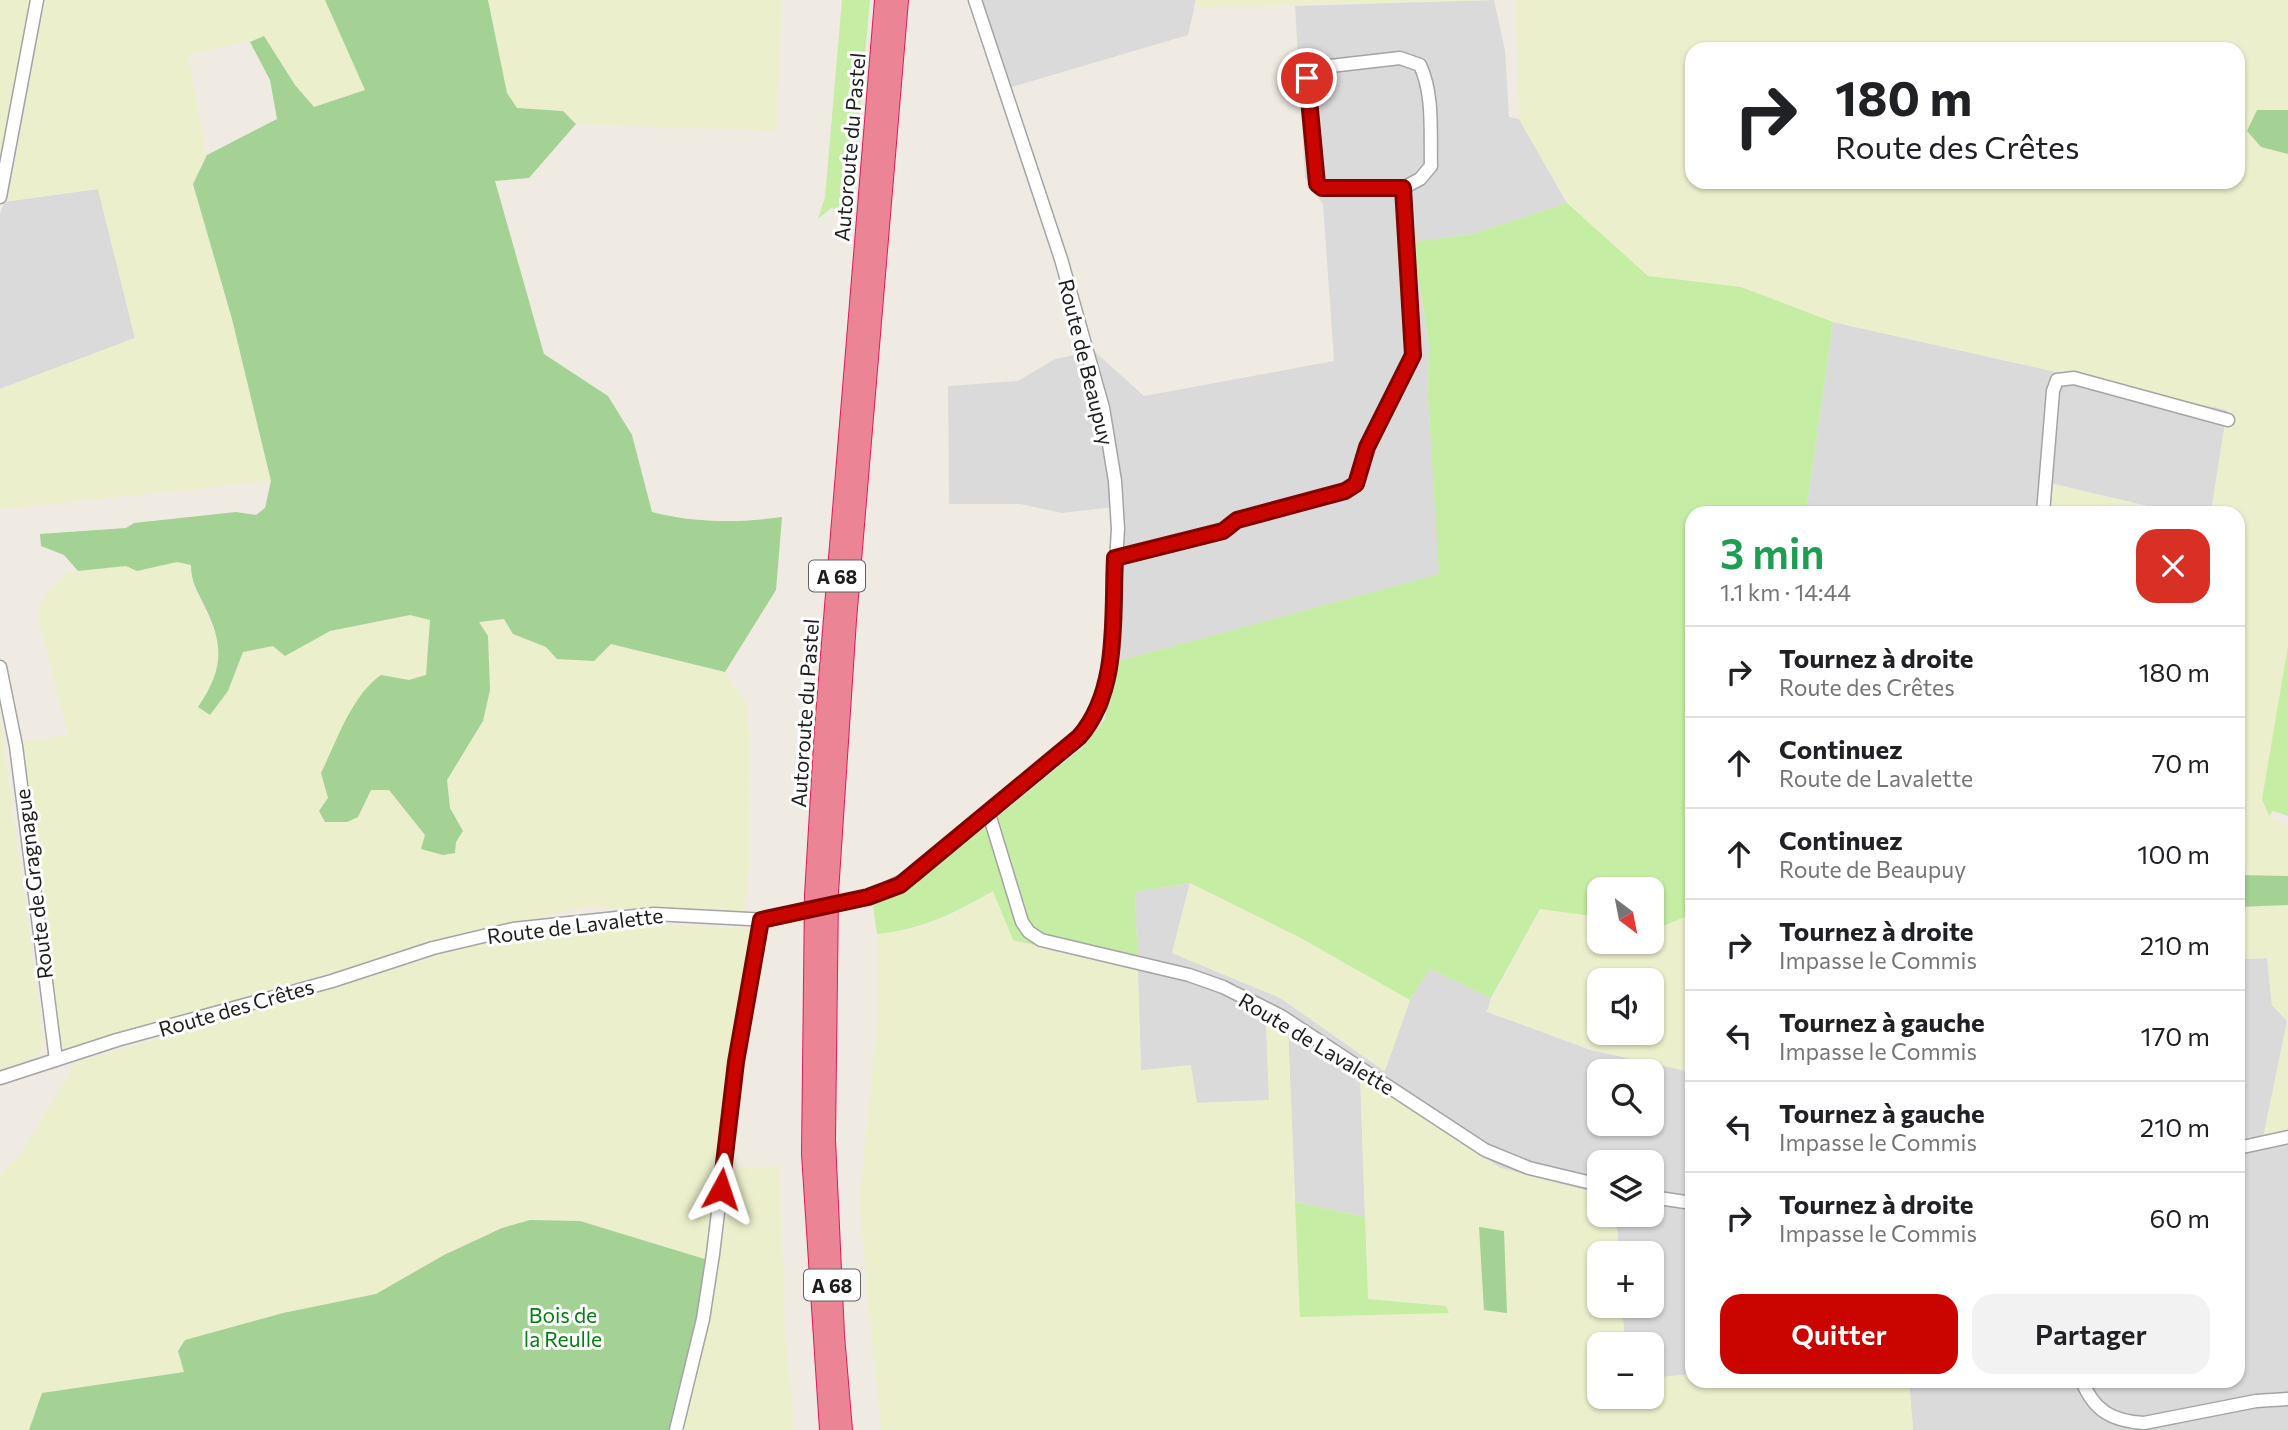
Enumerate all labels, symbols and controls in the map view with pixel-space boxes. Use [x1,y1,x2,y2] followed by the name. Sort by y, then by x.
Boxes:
[1277,48,1337,108] pin
[828,52,870,242] street label: Autoroute du Pastel
[1288,59,1326,97] icon: arrive
[1835,66,1972,126] text: 180 m
[1720,70,1811,161] icon: right
[1835,126,2079,166] text: Route des Crêtes
[1054,276,1120,448] street label: Route de Beaupuy
[1720,526,1825,578] text: 3 min
[2136,529,2210,603] button: close
[809,561,865,592] road number: A 68
[1720,578,1851,606] text: 1.1 km · 14:44
[785,618,823,808] street label: Autoroute du Pastel
[1779,642,1974,673] text: Tournez à droite
[1720,653,1758,691] icon: right
[2138,656,2210,687] text: 180 m
[1779,673,1955,701] text: Route des Crêtes
[1779,733,1903,764] text: Continuez
[1720,744,1758,782] icon: ahead
[2152,747,2210,778] text: 70 m
[1779,764,1973,792] text: Route de Lavalette
[9,787,57,981] street label: Route de Gragnague
[1779,824,1903,855] text: Continuez
[1720,835,1758,873] icon: ahead
[2137,838,2210,869] text: 100 m
[1779,855,1966,883] text: Route de Beaupuy
[1587,877,1664,954] north arrow
[1587,877,1664,1409] map controls
[486,902,664,948] street label: Route de Lavalette
[1779,915,1974,946] text: Tournez à droite
[1720,926,1758,964] icon: right
[2140,929,2210,960] text: 210 m
[1779,946,1977,974] text: Impasse le Commis
[1587,968,1664,1045] button: sound
[155,973,317,1041] street label: Route des Crêtes
[1235,987,1399,1099] street label: Route de Lavalette
[1779,1006,1985,1037] text: Tournez à gauche
[1720,1017,1758,1055] icon: left
[2141,1020,2210,1051] text: 170 m
[1779,1037,1977,1065] text: Impasse le Commis
[1587,1059,1664,1136] button: search
[1779,1097,1985,1128] text: Tournez à gauche
[1720,1108,1758,1146] icon: left
[2140,1111,2210,1142] text: 210 m
[1779,1128,1977,1156] text: Impasse le Commis
[1587,1150,1664,1227] button: layers
[684,1152,758,1226] position arrow
[1779,1188,1974,1219] text: Tournez à droite
[1720,1199,1758,1237] icon: right
[2150,1202,2210,1233] text: 60 m
[1779,1219,1977,1247] text: Impasse le Commis
[1587,1241,1664,1318] button: +
[804,1270,860,1301] road number: A 68
[1720,1294,1958,1374] button: Quitter
[1972,1294,2210,1374] button: Partager
[524,1302,602,1351] park label: Bois de la Reulle
[1587,1332,1664,1409] button: −

